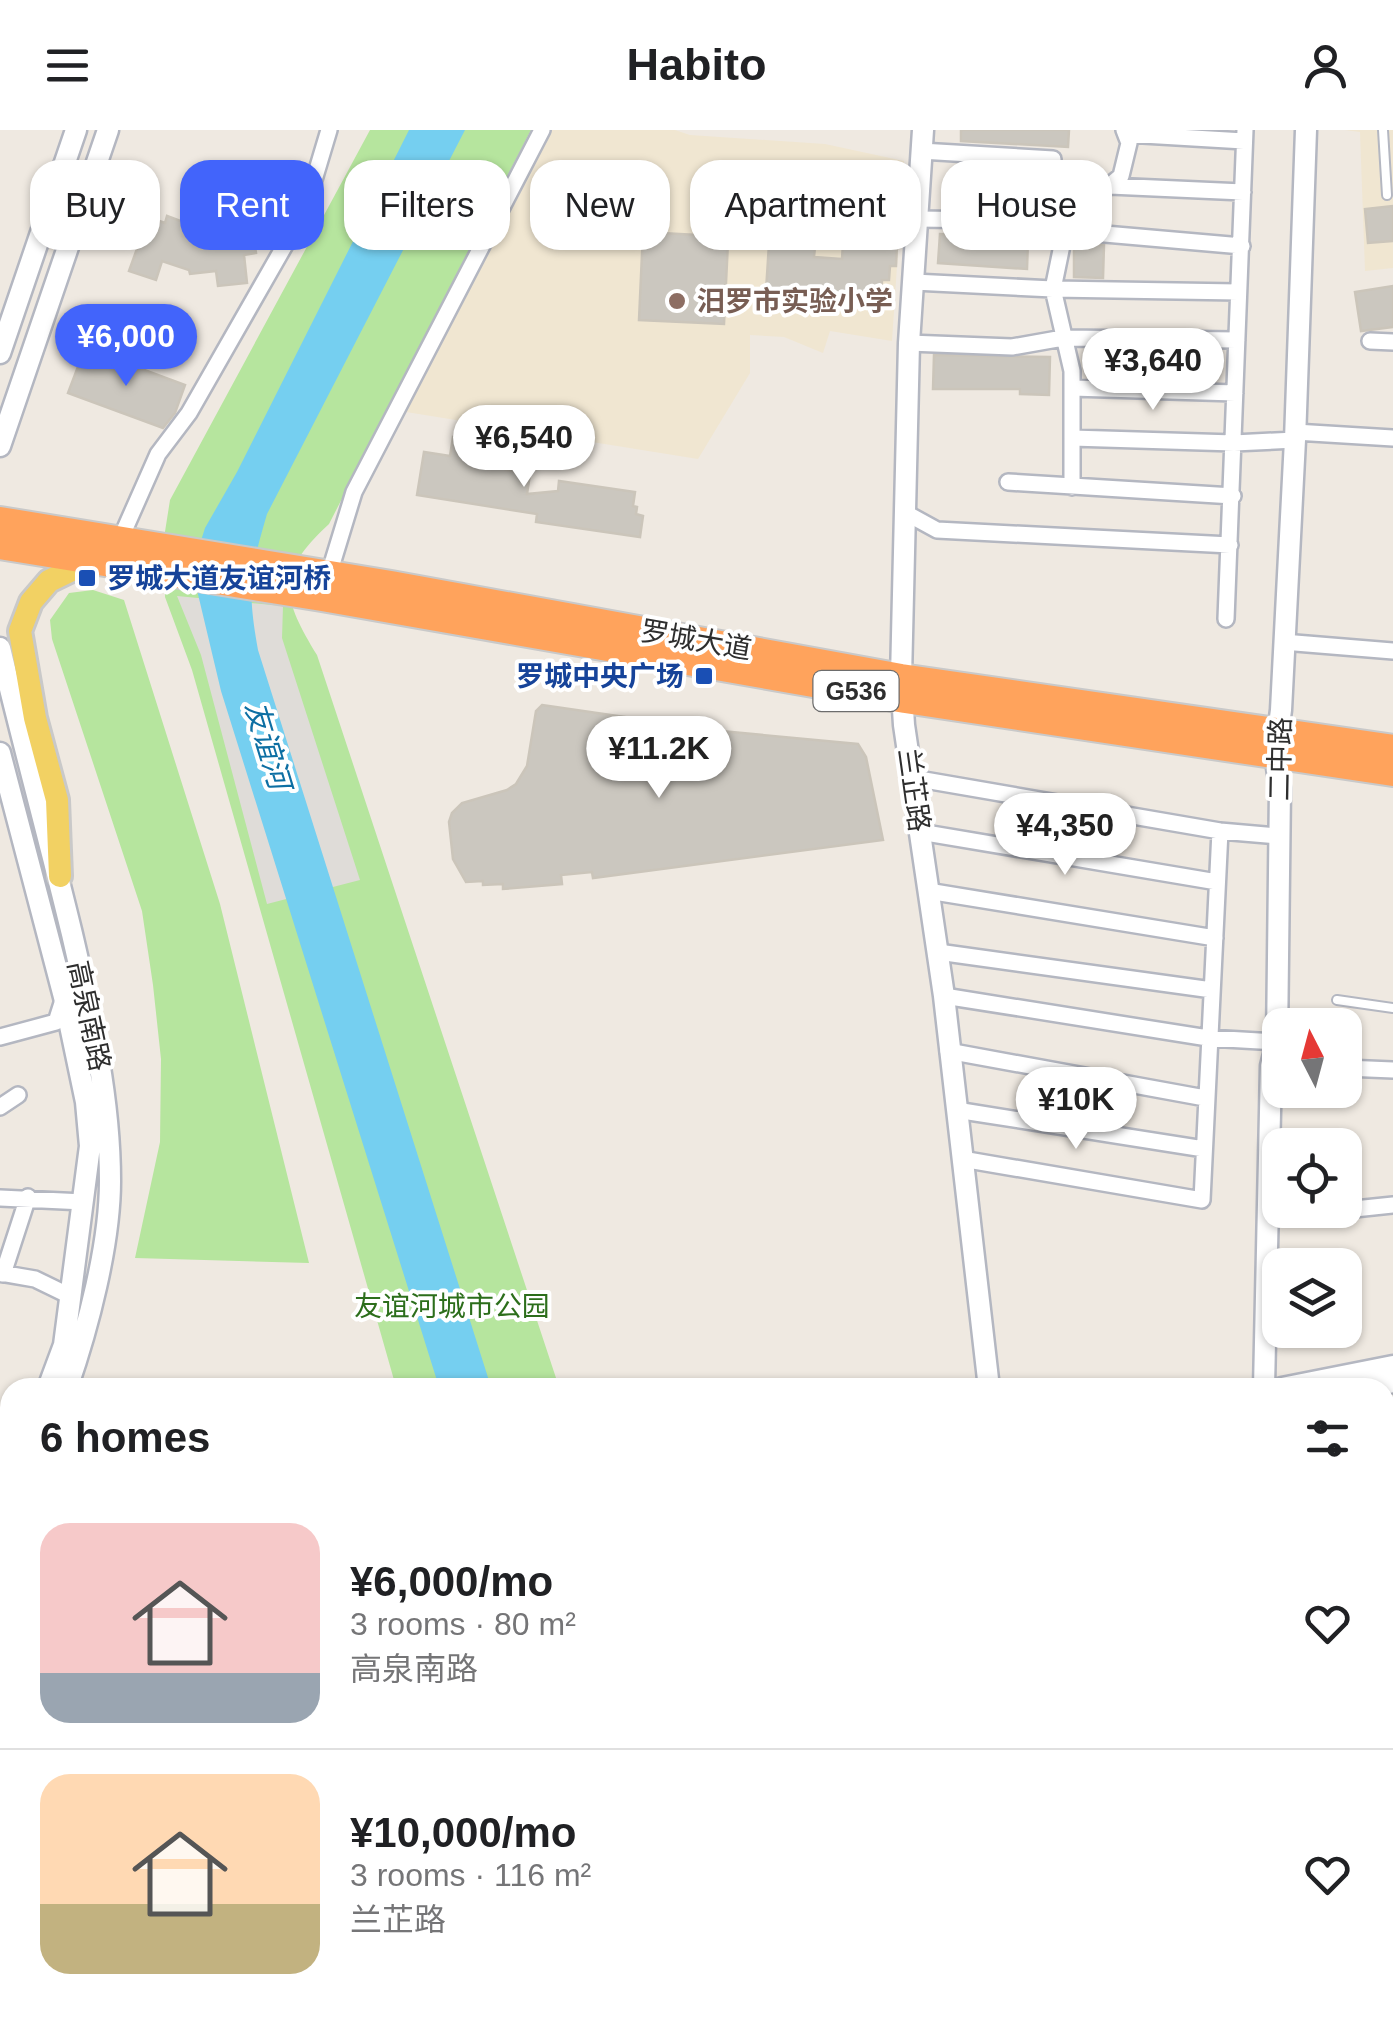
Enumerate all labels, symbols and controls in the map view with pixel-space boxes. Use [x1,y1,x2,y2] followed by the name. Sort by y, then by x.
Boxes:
[40,38,95,93] icon: menu
[1298,38,1353,93] icon: person
[627,39,767,90] text: Habito
[30,160,160,250] chip: Buy
[180,160,324,250] chip: Rent
[344,160,510,250] chip: Filters
[530,160,670,250] chip: New
[690,160,921,250] chip: Apartment
[941,160,1112,250] chip: House
[697,286,893,317] place label: 汨罗市实验小学
[666,290,688,312] marker: 汨罗市实验小学
[45,304,207,389] pin: ¥6,000
[77,318,175,354] text: ¥6,000
[1072,328,1234,413] pin: ¥3,640
[1104,342,1202,378] text: ¥3,640
[443,405,605,490] pin: ¥6,540
[475,419,573,455] text: ¥6,540
[107,563,331,594] place label: 罗城大道友谊河桥
[76,567,98,589] marker: 罗城大道友谊河桥
[638,615,754,665] street label: 罗城大道
[516,661,684,692] place label: 罗城中央广场
[693,665,715,687] marker: 罗城中央广场
[814,671,898,711] road number: G536
[239,697,298,798] water label: 友谊河
[578,716,740,801] pin: ¥11.2K
[1264,717,1296,801] street label: 二中路
[608,730,710,766] text: ¥11.2K
[893,746,935,834] street label: 兰芷路
[984,793,1146,878] pin: ¥4,350
[1016,807,1114,843] text: ¥4,350
[62,958,116,1074] street label: 高泉南路
[1262,1008,1362,1108] north arrow
[1262,1008,1362,1348] map controls
[1017,1067,1135,1152] pin: ¥10K
[1038,1081,1114,1117] text: ¥10K
[1262,1128,1362,1228] button: locate
[1262,1248,1362,1348] button: layers
[354,1291,550,1322] park label: 友谊河城市公园
[1300,1411,1355,1466] icon: filters
[40,1414,210,1461] text: 6 homes
[350,1558,553,1605] text: ¥6,000/mo
[120,1563,240,1683] icon: home
[1300,1596,1355,1651] icon: heart
[350,1606,576,1642] text: 3 rooms · 80 m²
[350,1651,478,1687] text: 高泉南路
[350,1809,577,1856] text: ¥10,000/mo
[120,1814,240,1934] icon: home
[1300,1847,1355,1902] icon: heart
[350,1857,591,1893] text: 3 rooms · 116 m²
[350,1902,446,1938] text: 兰芷路

